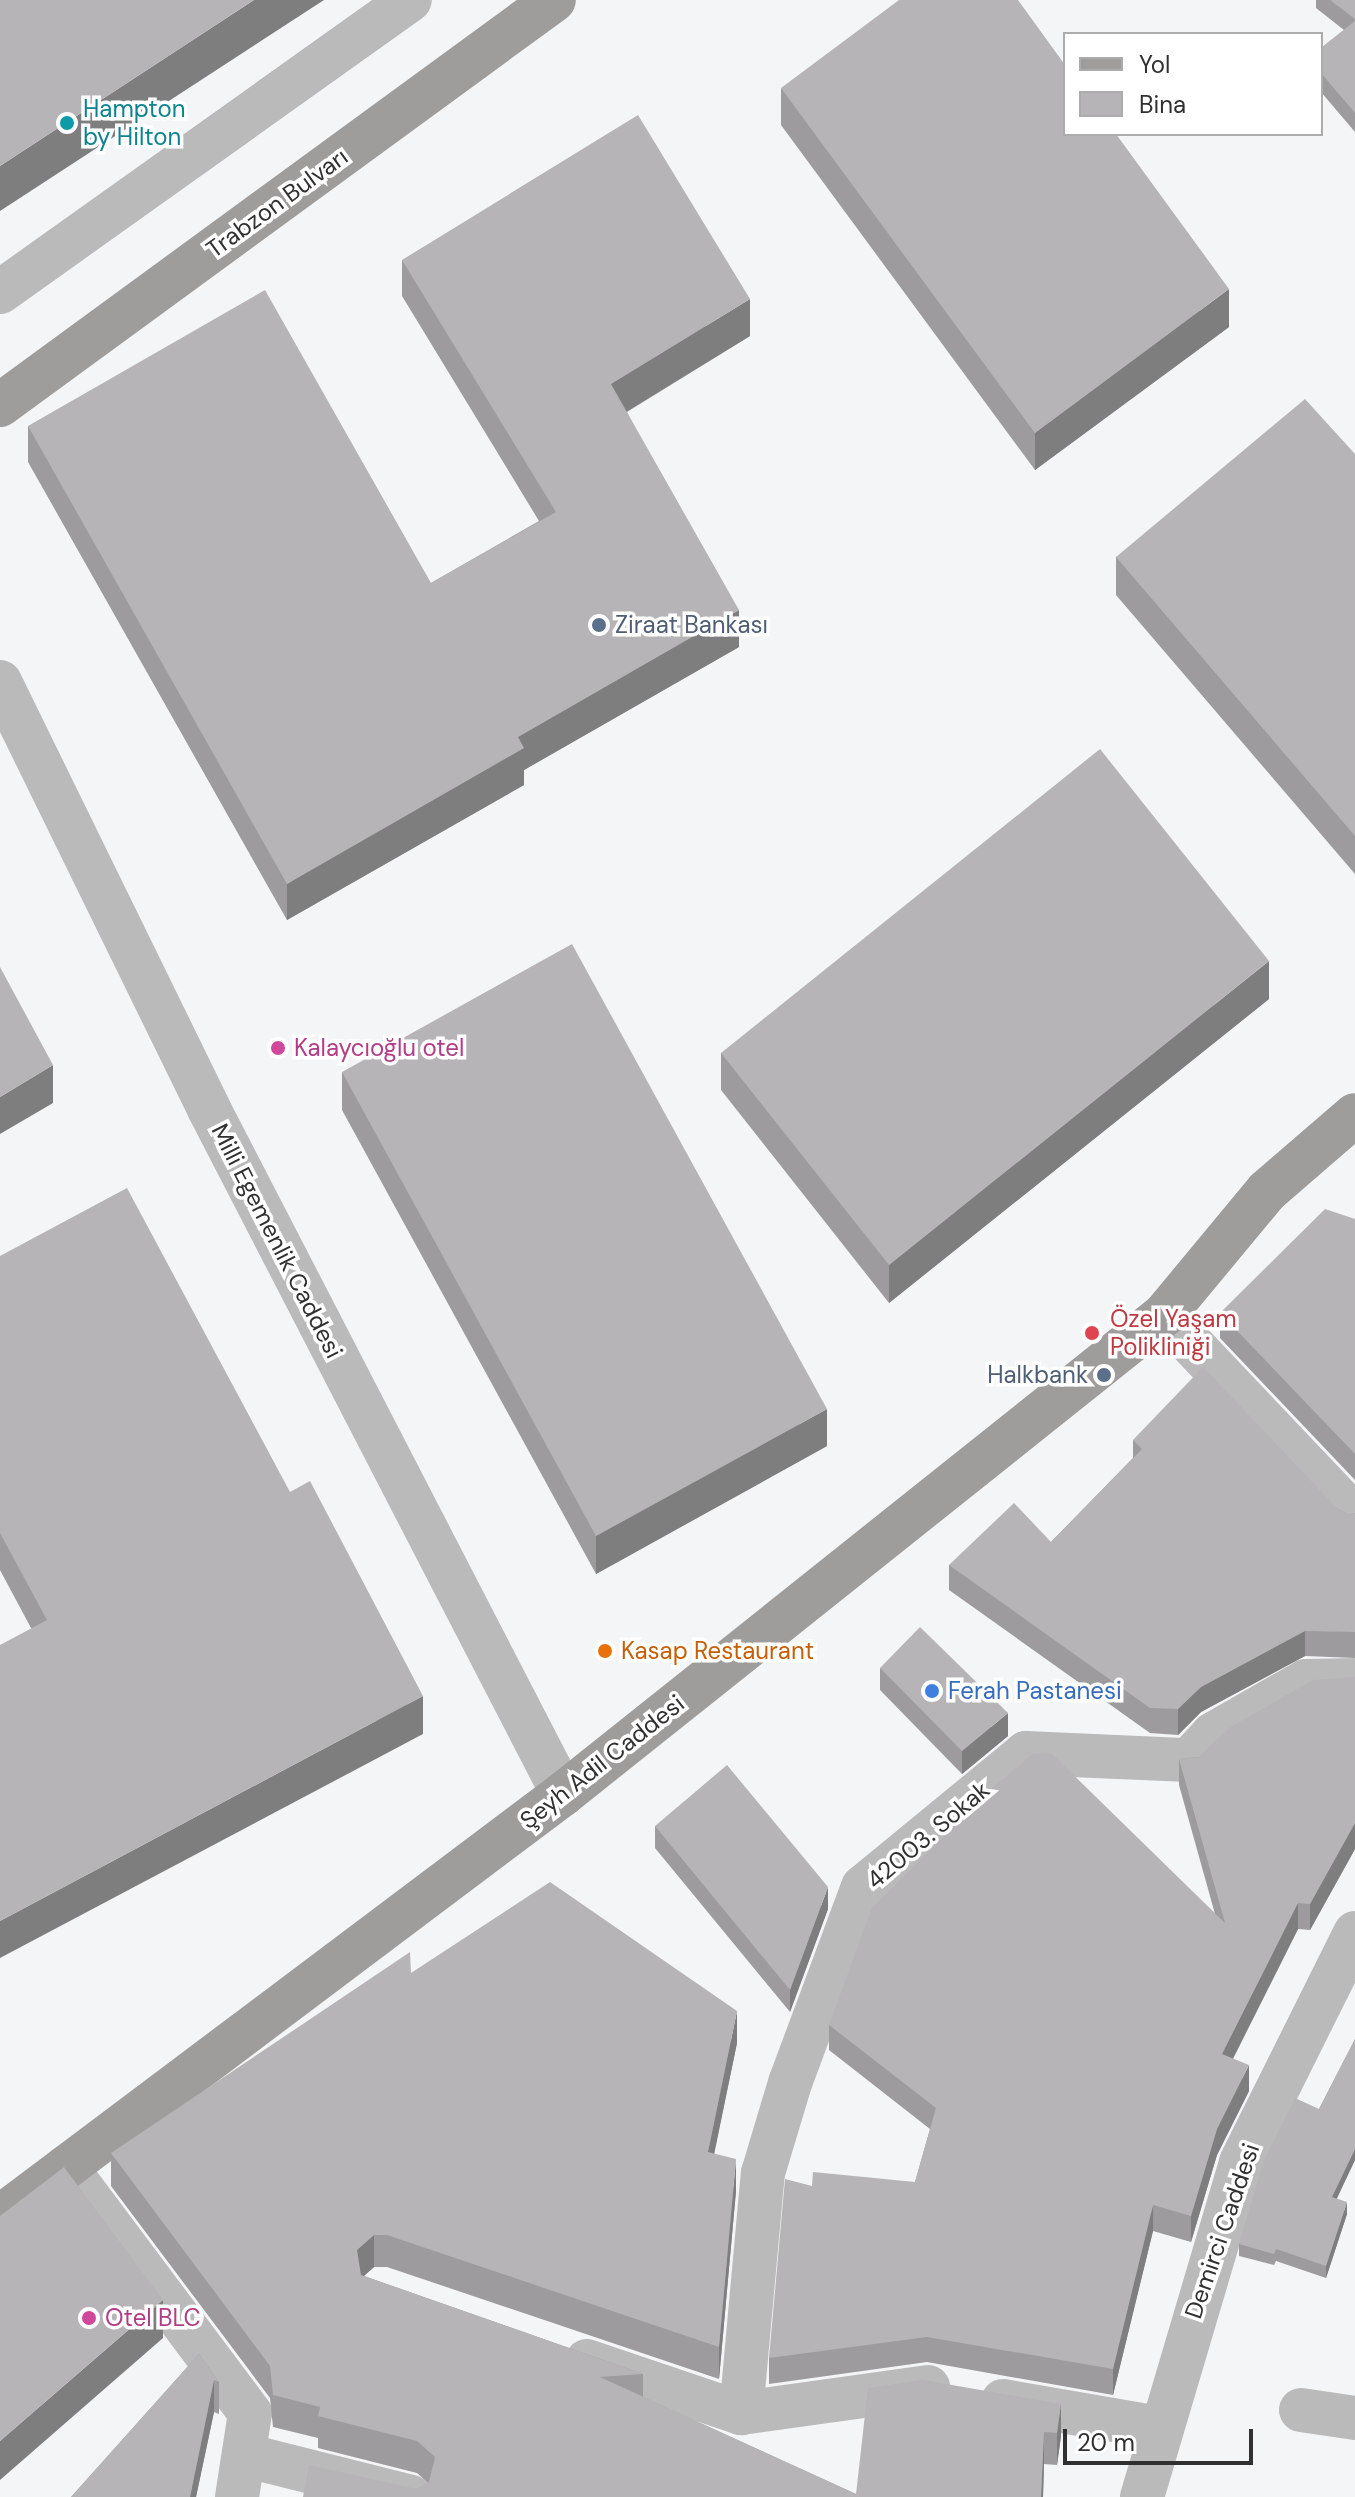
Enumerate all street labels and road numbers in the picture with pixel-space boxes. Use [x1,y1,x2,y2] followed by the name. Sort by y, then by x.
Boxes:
[201,142,353,264] street label: Trabzon Bulvarı
[205,1119,349,1363] street label: Milli Egemenlik Caddesi
[514,1689,690,1835] street label: Şeyh Adil Caddesi
[861,1775,995,1895] street label: 42003. Sokak
[1179,2140,1265,2322] street label: Demirci Caddesi

